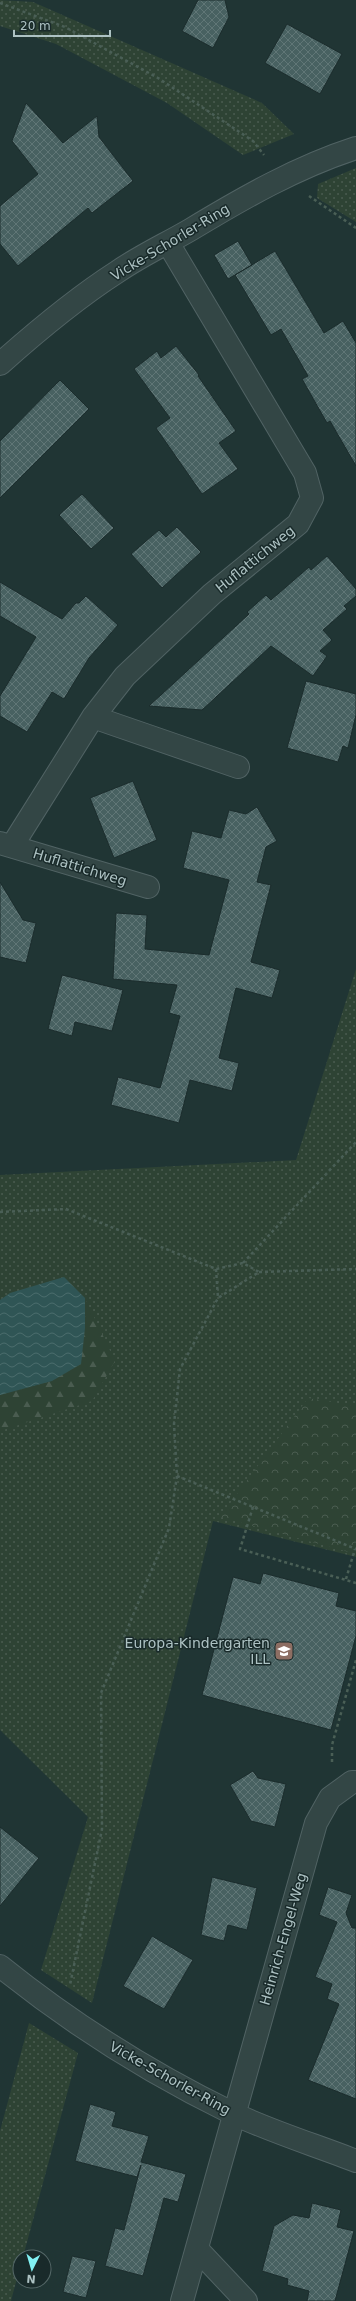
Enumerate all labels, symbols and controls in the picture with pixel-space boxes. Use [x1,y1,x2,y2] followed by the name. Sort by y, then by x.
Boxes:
[14,12,110,38] scale bar
[20,19,51,33] text: 20 m
[108,200,232,284] street label: Vicke-Schorler-Ring
[212,522,298,596] street label: Huflattichweg
[31,845,129,889] street label: Huflattichweg
[125,1635,270,1667] place label: Europa-Kindergarten ILL
[273,1640,295,1662] school or university icon: Europa-Kindergarten ILL
[256,1871,310,2007] street label: Heinrich-Engel-Weg
[107,2038,233,2118] street label: Vicke-Schorler-Ring
[12,2249,52,2289] north arrow
[26,2272,36,2285] text: N

